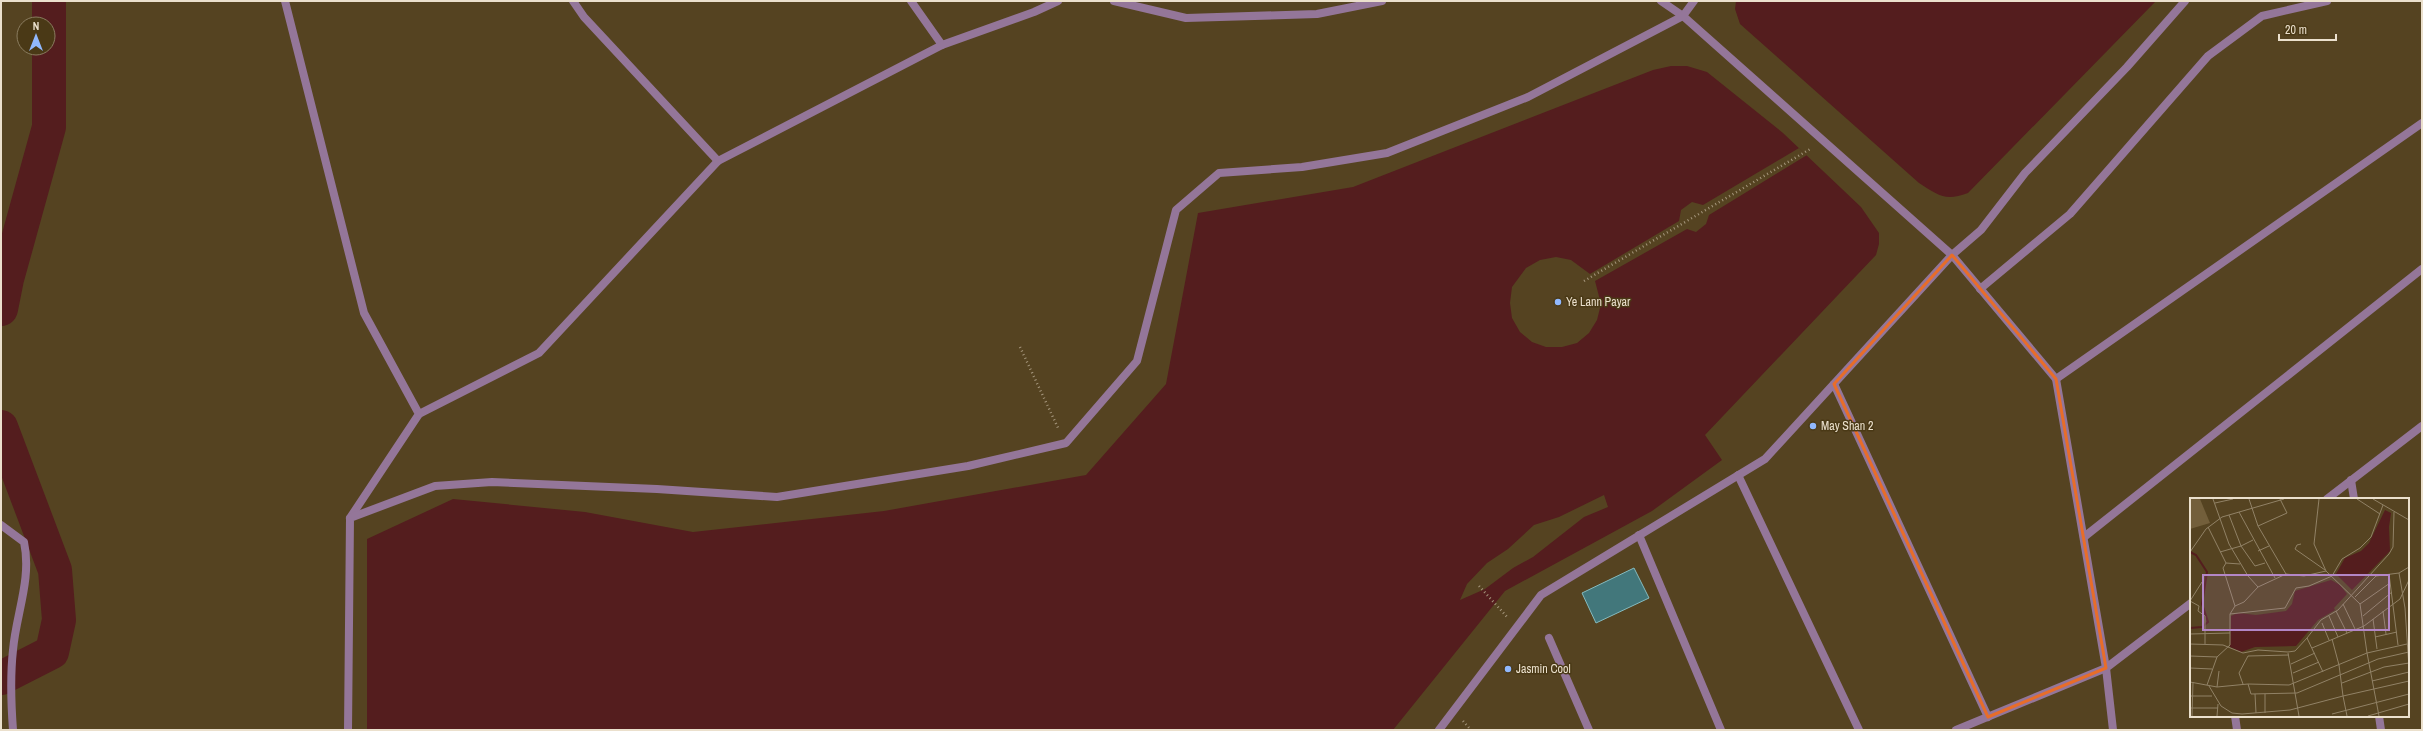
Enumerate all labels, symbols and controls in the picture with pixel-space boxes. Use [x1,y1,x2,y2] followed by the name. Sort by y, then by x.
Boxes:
[16,16,56,56] north arrow
[2279,16,2336,42] scale bar
[33,19,39,33] text: N
[2285,22,2307,38] text: 20 m
[1566,294,1631,310] place label: Ye Lann Payar
[1553,297,1563,307] marker: Ye Lann Payar
[1821,418,1874,434] place label: May Shan 2
[1808,421,1818,431] marker: May Shan 2
[2190,498,2409,717] inset map
[1516,661,1571,677] place label: Jasmin Cool
[1503,664,1513,674] marker: Jasmin Cool

